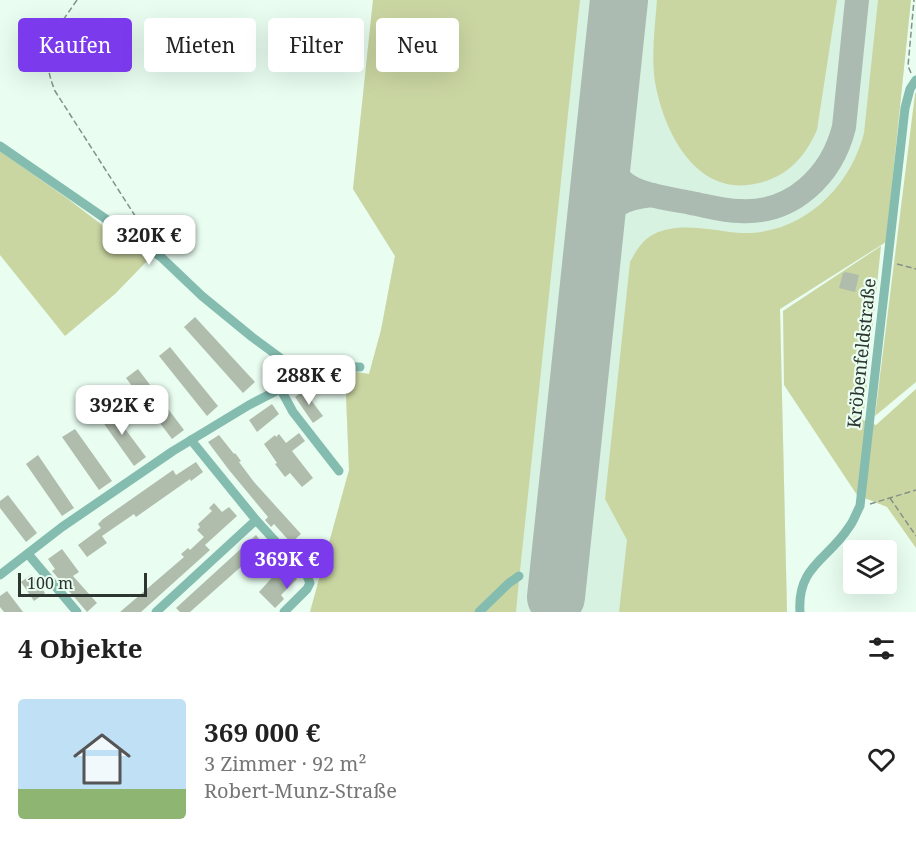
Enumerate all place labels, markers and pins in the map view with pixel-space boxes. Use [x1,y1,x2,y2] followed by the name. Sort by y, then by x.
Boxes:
[100,215,198,266] pin: 320K €
[260,355,358,406] pin: 288K €
[73,385,171,436] pin: 392K €
[238,539,336,590] pin: 369K €

